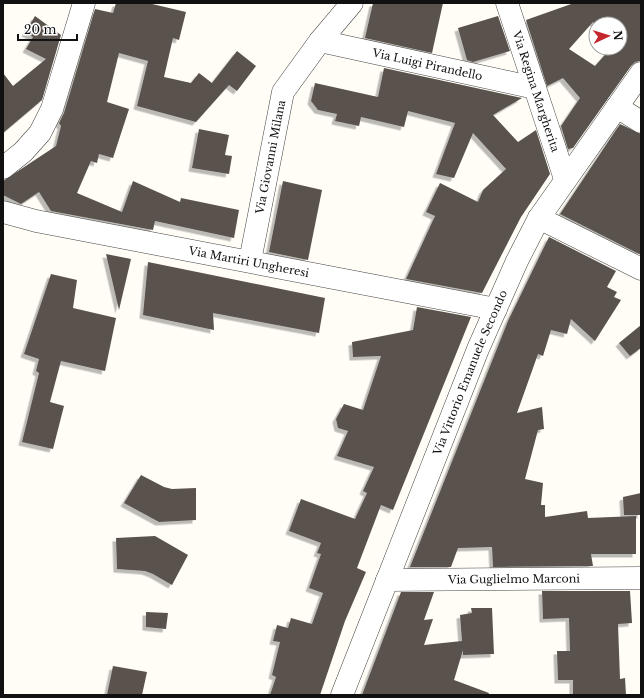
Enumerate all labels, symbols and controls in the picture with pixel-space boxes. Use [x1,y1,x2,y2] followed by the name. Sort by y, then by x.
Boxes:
[18,16,77,42] scale bar
[588,16,628,56] north arrow
[24,22,56,37] text: 20 m
[509,28,563,154] street label: Via Regina Margherita
[611,30,625,42] text: N
[370,45,484,83] street label: Via Luigi Pirandello
[252,98,288,216] street label: Via Giovanni Milana
[187,243,311,280] street label: Via Martiri Ungheresi
[430,288,510,458] street label: Via Vittorio Emanuele Secondo
[447,571,580,587] street label: Via Guglielmo Marconi

